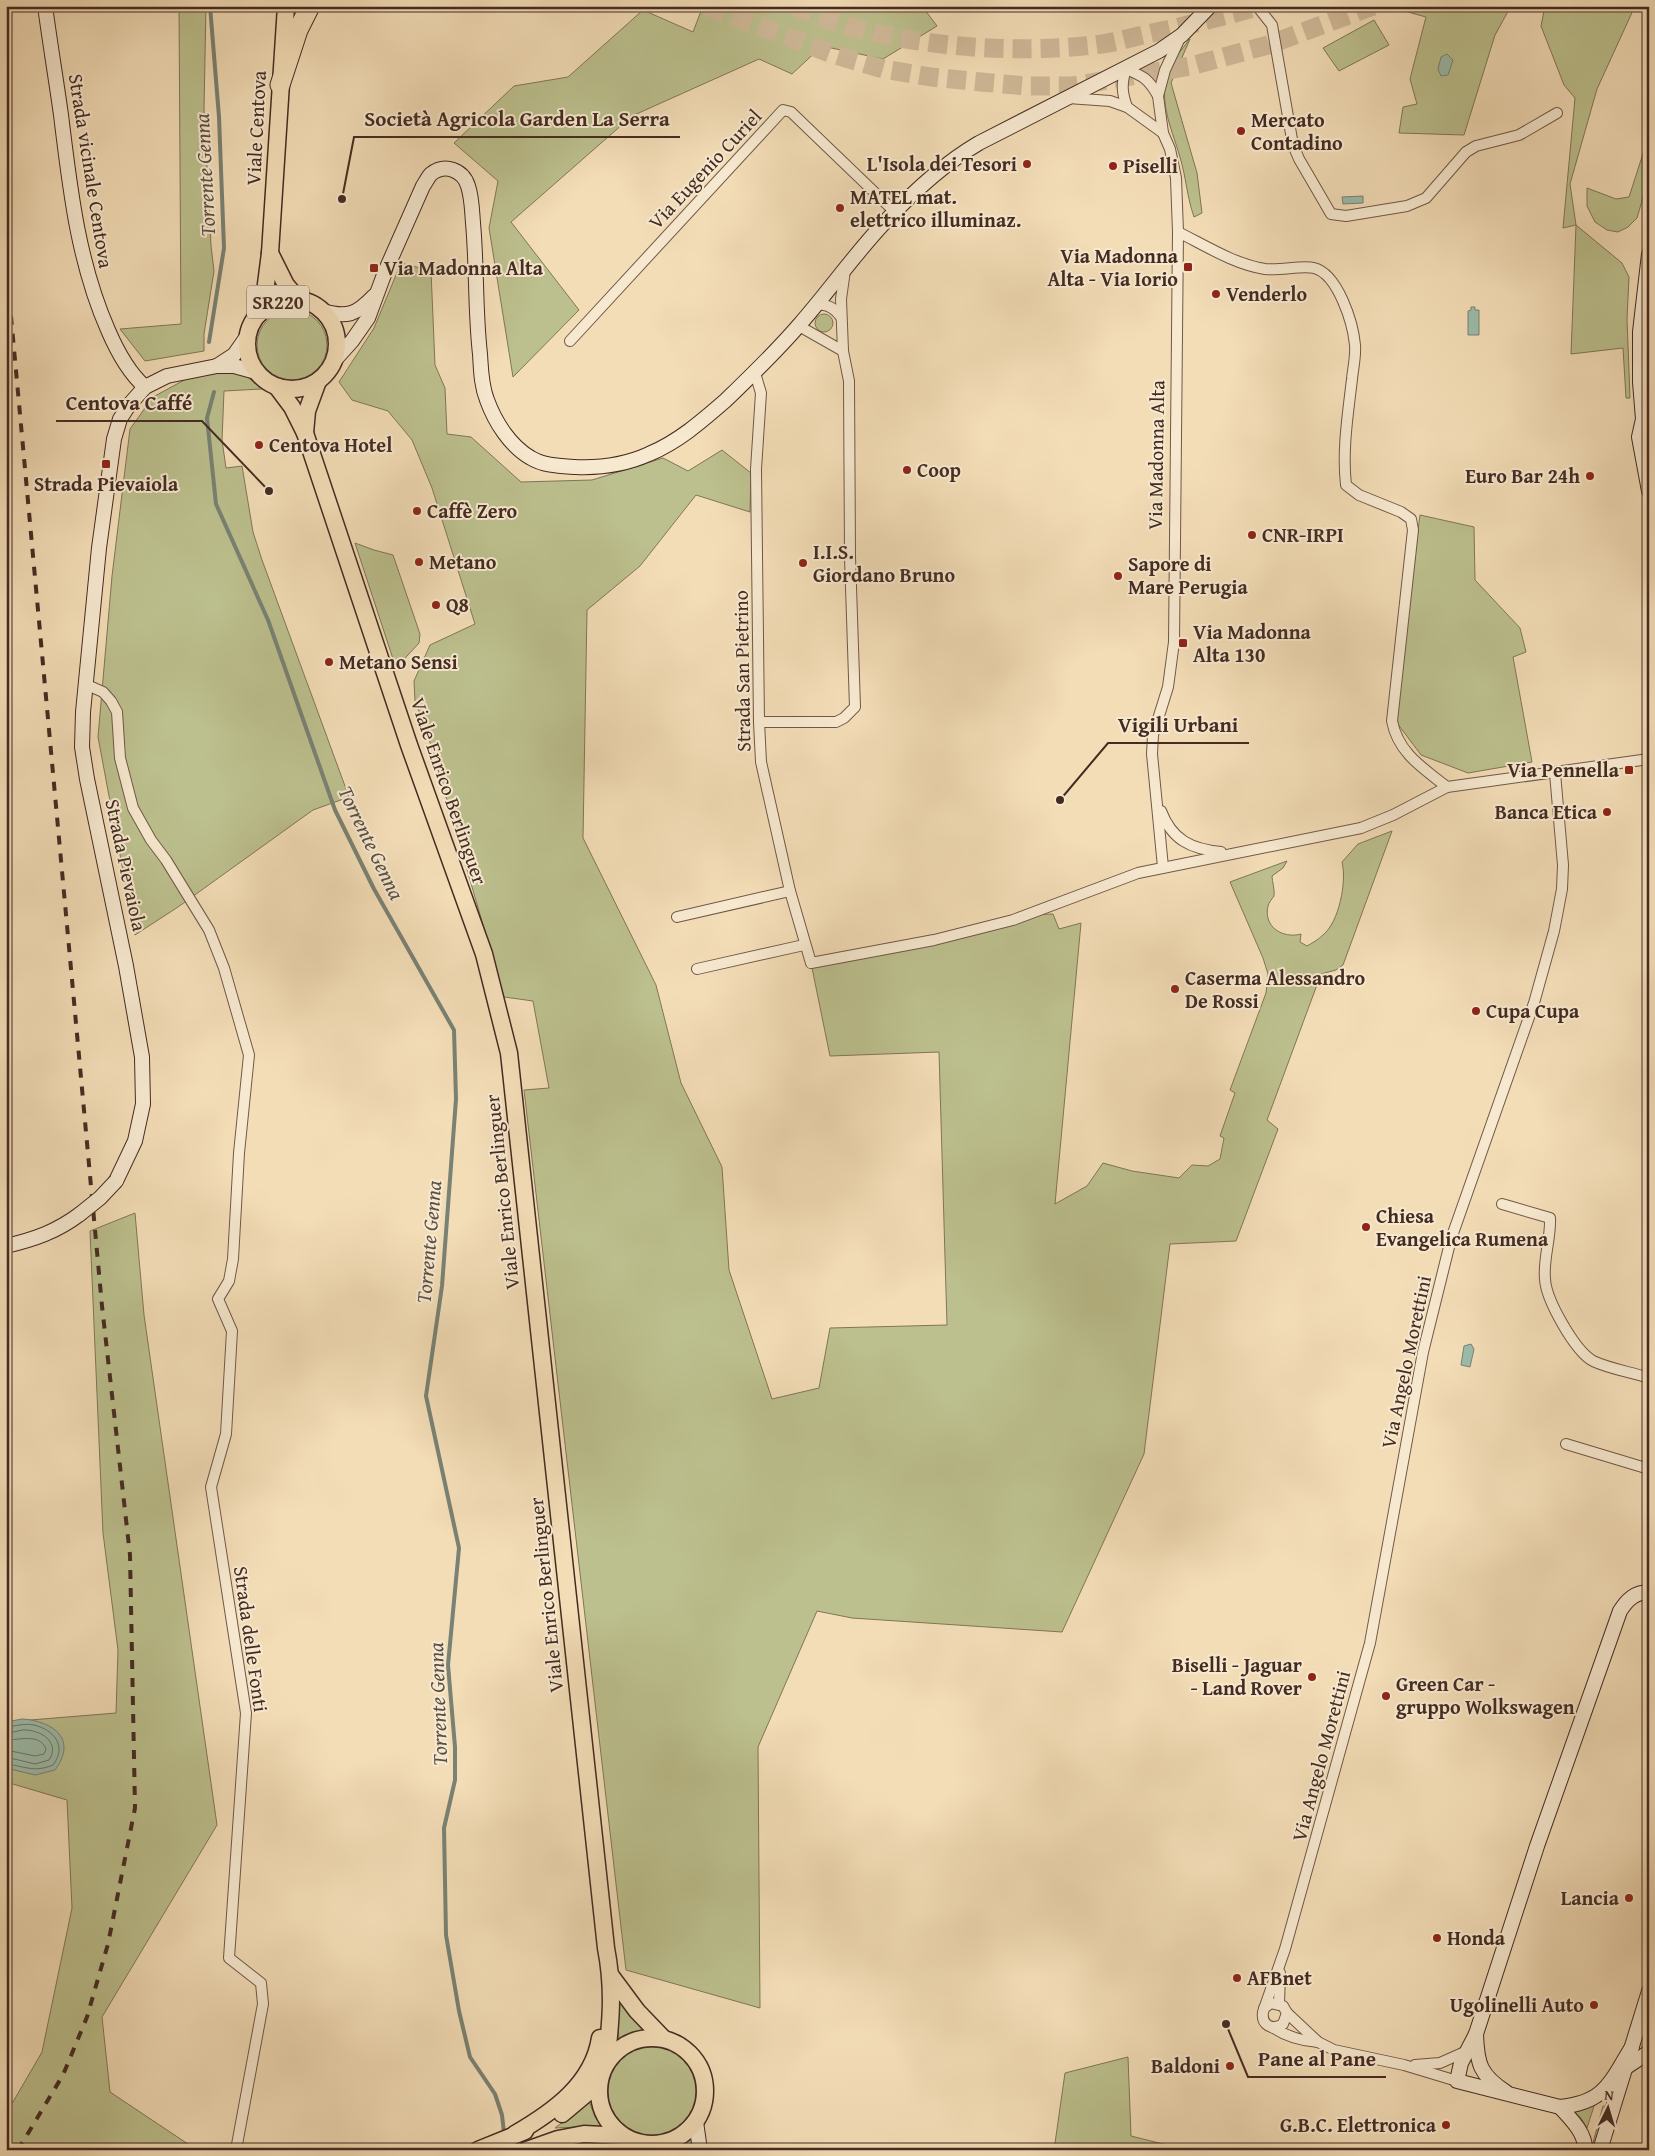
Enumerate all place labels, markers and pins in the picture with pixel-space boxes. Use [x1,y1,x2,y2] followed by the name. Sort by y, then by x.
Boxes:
[354,101,680,137] callout: Società Agricola Garden La Serra
[1251,105,1343,157] place label: Mercato Contadino
[1235,125,1247,137] marker: Mercato Contadino
[867,149,1017,178] place label: L'Isola dei Tesori
[1123,151,1178,180] place label: Piselli
[1021,158,1033,170] marker: L'Isola dei Tesori
[1107,160,1119,172] marker: Piselli
[850,182,1021,234] place label: MATEL mat. elettrico illuminaz.
[834,202,846,214] marker: MATEL mat. elettrico illuminaz.
[1047,241,1179,293] place label: Via Madonna Alta - Via Iorio
[384,253,544,282] place label: Via Madonna Alta
[1182,261,1194,273] marker: Via Madonna Alta - Via Iorio
[368,262,380,274] marker: Via Madonna Alta
[1226,279,1308,308] place label: Venderlo
[1210,288,1222,300] marker: Venderlo
[56,385,202,421] callout: Centova Caffé
[269,430,392,459] place label: Centova Hotel
[253,439,265,451] marker: Centova Hotel
[917,455,961,484] place label: Coop
[100,458,112,470] marker: Strada Pievaiola
[1465,461,1580,490] place label: Euro Bar 24h
[901,464,913,476] marker: Coop
[34,469,179,498] place label: Strada Pievaiola
[1584,470,1596,482] marker: Euro Bar 24h
[427,496,518,525] place label: Caffè Zero
[411,505,423,517] marker: Caffè Zero
[1262,520,1344,549] place label: CNR-IRPI
[1246,529,1258,541] marker: CNR-IRPI
[813,537,955,589] place label: I.I.S. Giordano Bruno
[429,547,497,576] place label: Metano
[1128,549,1248,601] place label: Sapore di Mare Perugia
[413,556,425,568] marker: Metano
[797,557,809,569] marker: I.I.S. Giordano Bruno
[1112,570,1124,582] marker: Sapore di Mare Perugia
[446,590,469,619] place label: Q8
[430,599,442,611] marker: Q8
[1193,617,1311,669] place label: Via Madonna Alta 130
[1177,637,1189,649] marker: Via Madonna Alta 130
[339,647,458,676] place label: Metano Sensi
[323,656,335,668] marker: Metano Sensi
[1108,707,1249,743] callout: Vigili Urbani
[1507,755,1620,784] place label: Via Pennella
[1623,764,1635,776] marker: Via Pennella
[1495,797,1598,826] place label: Banca Etica
[1601,806,1613,818] marker: Banca Etica
[1185,963,1365,1015] place label: Caserma Alessandro De Rossi
[1169,983,1181,995] marker: Caserma Alessandro De Rossi
[1486,996,1580,1025] place label: Cupa Cupa
[1470,1005,1482,1017] marker: Cupa Cupa
[1376,1201,1549,1253] place label: Chiesa Evangelica Rumena
[1360,1221,1372,1233] marker: Chiesa Evangelica Rumena
[1172,1650,1302,1702] place label: Biselli - Jaguar - Land Rover
[1396,1669,1575,1721] place label: Green Car - gruppo Wolkswagen
[1306,1671,1318,1683] marker: Biselli - Jaguar - Land Rover
[1380,1690,1392,1702] marker: Green Car - gruppo Wolkswagen
[1561,1883,1620,1912] place label: Lancia
[1623,1892,1635,1904] marker: Lancia
[1447,1923,1506,1952] place label: Honda
[1431,1932,1443,1944] marker: Honda
[1247,1963,1312,1992] place label: AFBnet
[1231,1972,1243,1984] marker: AFBnet
[1450,1990,1584,2019] place label: Ugolinelli Auto
[1588,1999,1600,2011] marker: Ugolinelli Auto
[1248,2041,1386,2077] callout: Pane al Pane
[1151,2051,1220,2080] place label: Baldoni
[1224,2060,1236,2072] marker: Baldoni
[1280,2110,1437,2139] place label: G.B.C. Elettronica
[1440,2119,1452,2131] marker: G.B.C. Elettronica

